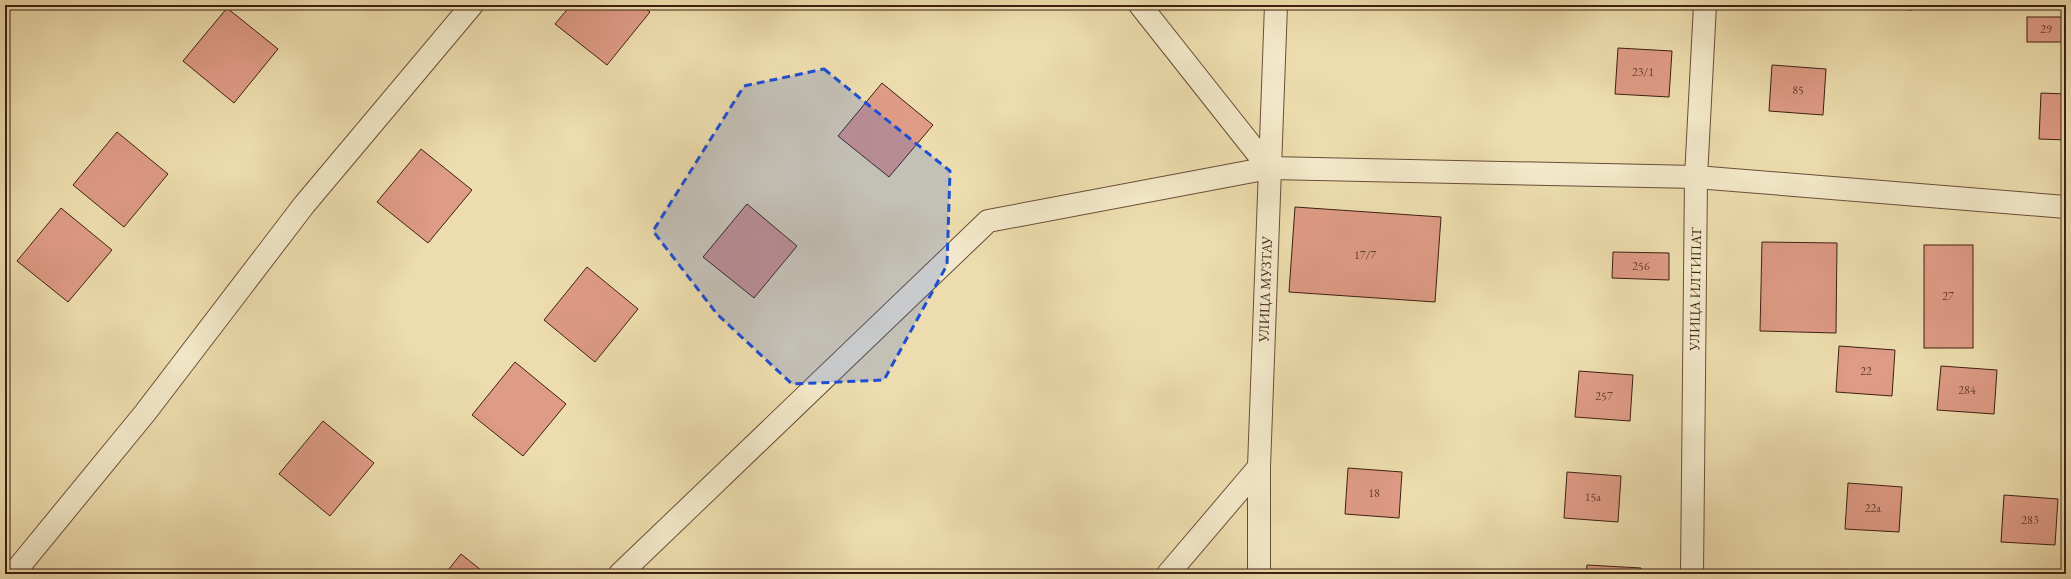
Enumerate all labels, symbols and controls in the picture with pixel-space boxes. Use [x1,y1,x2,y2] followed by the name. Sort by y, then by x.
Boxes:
[2040,21,2052,37] house number: 29
[1632,64,1654,80] house number: 23/1
[1792,82,1804,98] house number: 85
[1685,226,1705,352] street label: УЛИЦА ИЛТИПАТ
[1254,235,1276,343] street label: УЛИЦА МУЗТАУ
[1354,247,1376,263] house number: 17/7
[1632,258,1650,274] house number: 256
[1942,288,1954,304] house number: 27
[1860,363,1872,379] house number: 22
[1958,382,1976,398] house number: 284
[1595,388,1613,404] house number: 257
[1368,485,1380,501] house number: 18
[1585,489,1601,505] house number: 15а
[1865,500,1881,516] house number: 22а
[2021,512,2039,528] house number: 283

